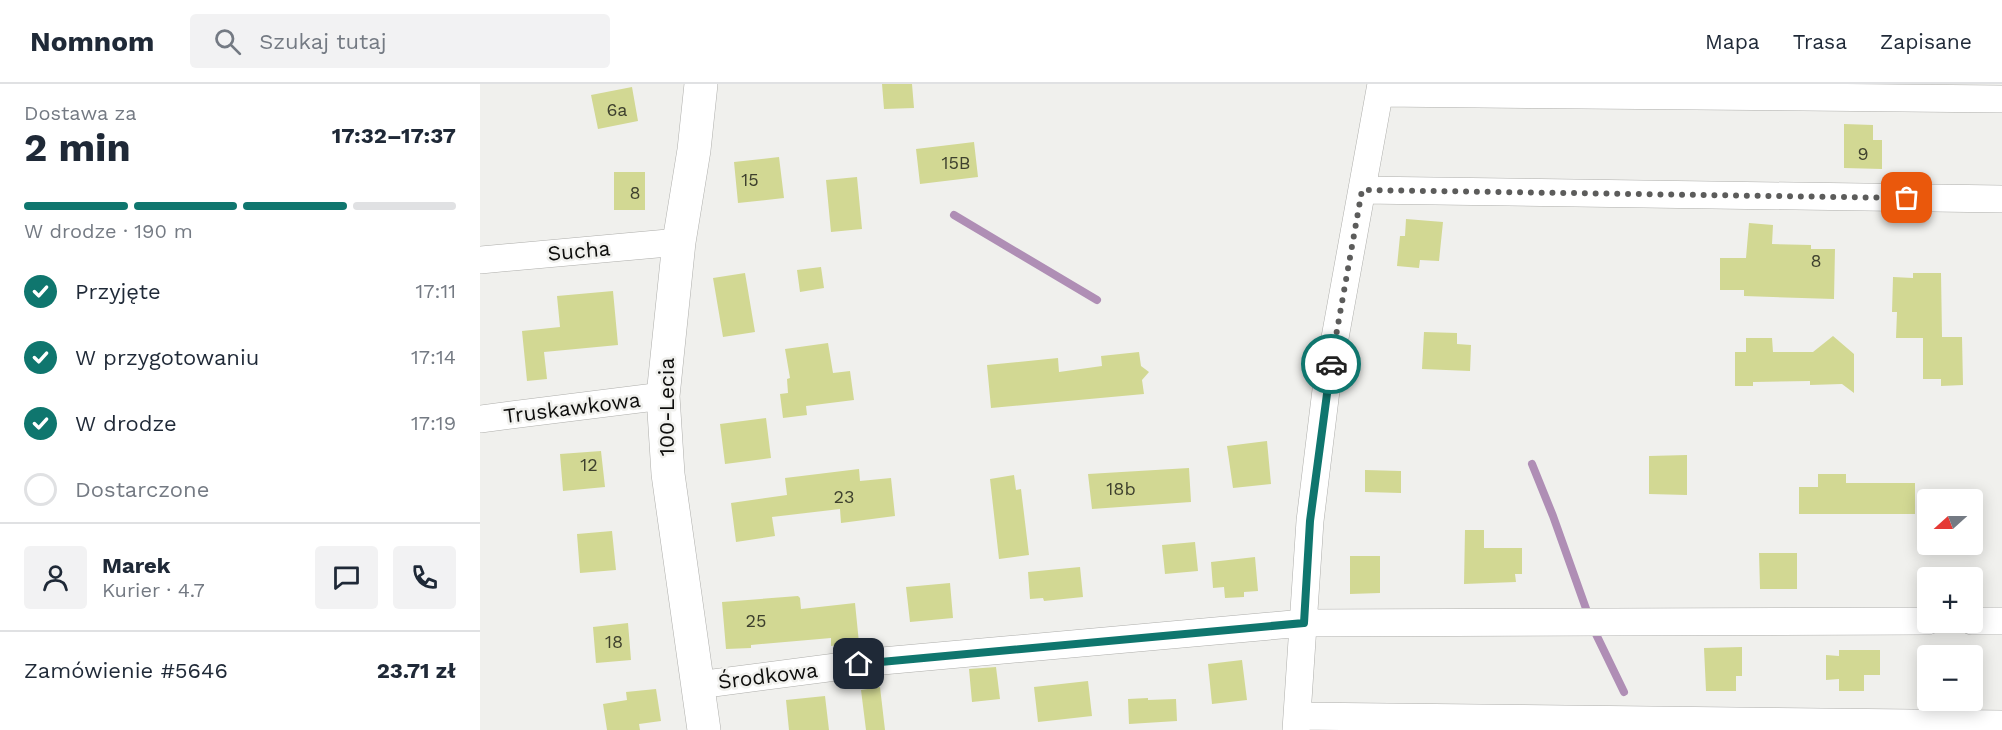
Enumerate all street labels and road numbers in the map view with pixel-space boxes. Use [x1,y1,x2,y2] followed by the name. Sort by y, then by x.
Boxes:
[547,235,612,266] street label: Sucha
[654,358,679,456] street label: 100-Lecia
[502,387,642,428] street label: Truskawkowa
[717,657,819,694] street label: Środkowa

